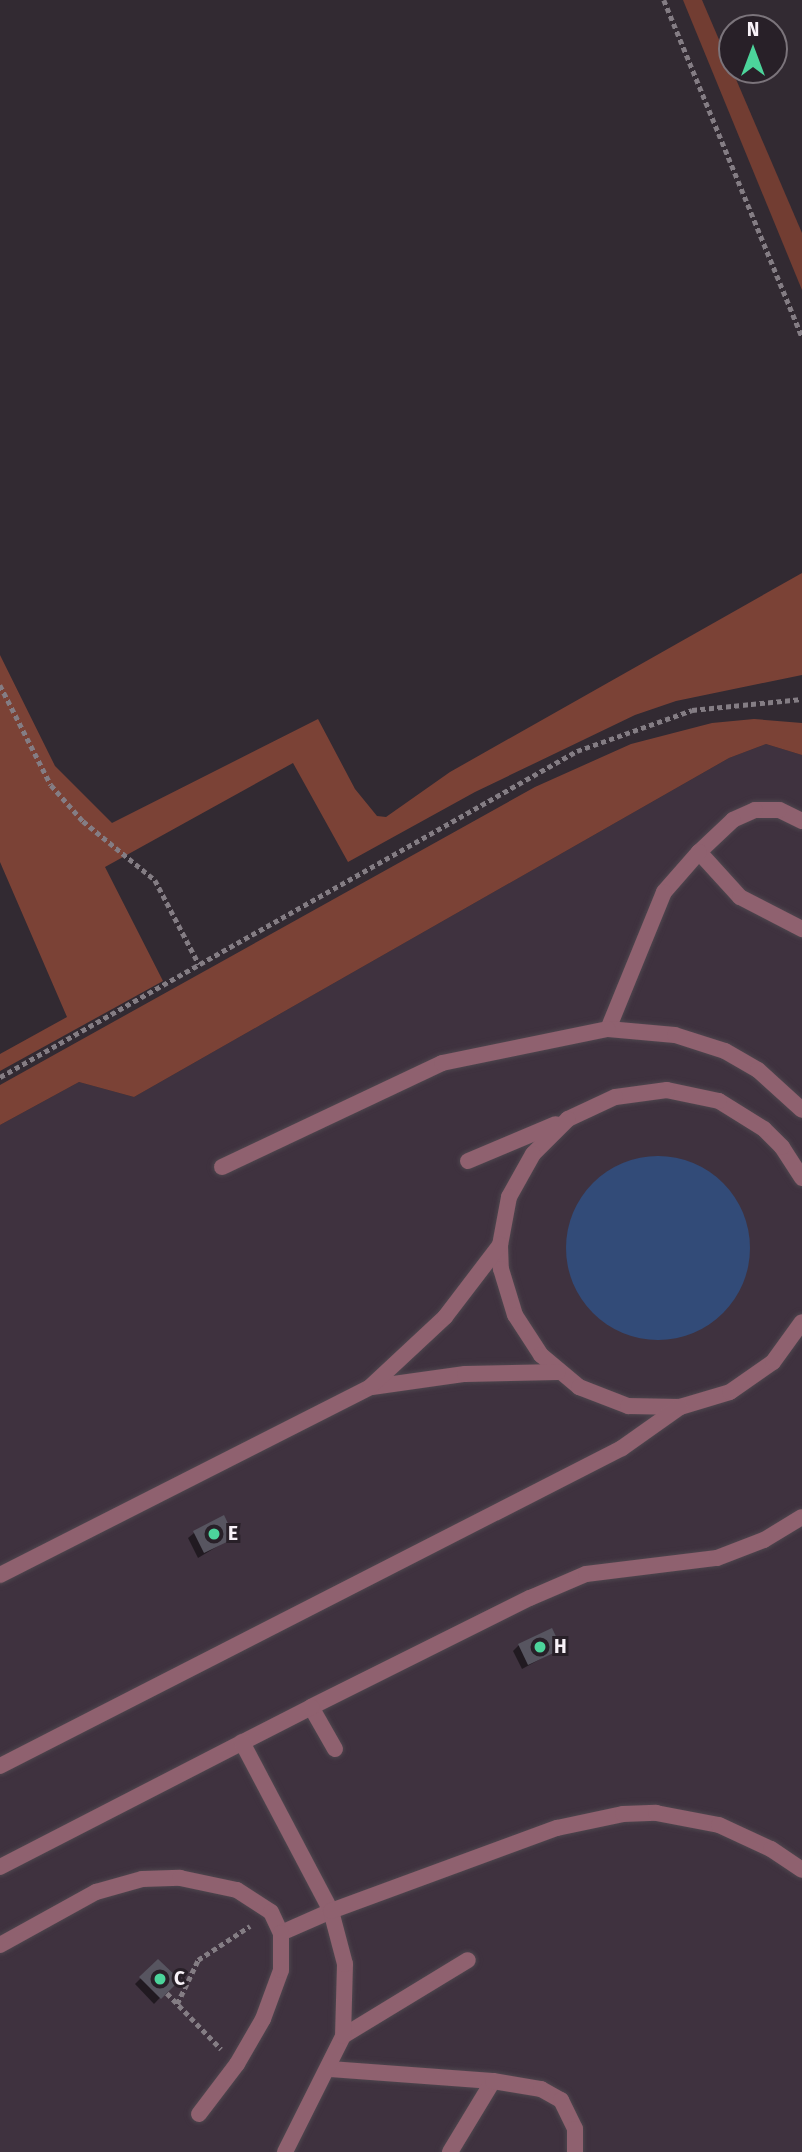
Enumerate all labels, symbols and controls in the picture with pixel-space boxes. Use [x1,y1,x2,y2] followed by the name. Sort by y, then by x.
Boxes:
[718,14,788,84] north arrow
[747,18,759,41] text: N
[228,1523,238,1545] place label: E
[206,1526,222,1542] marker: E
[554,1636,567,1658] place label: H
[532,1639,548,1655] marker: H
[174,1968,185,1990] place label: C
[152,1971,168,1987] marker: C

